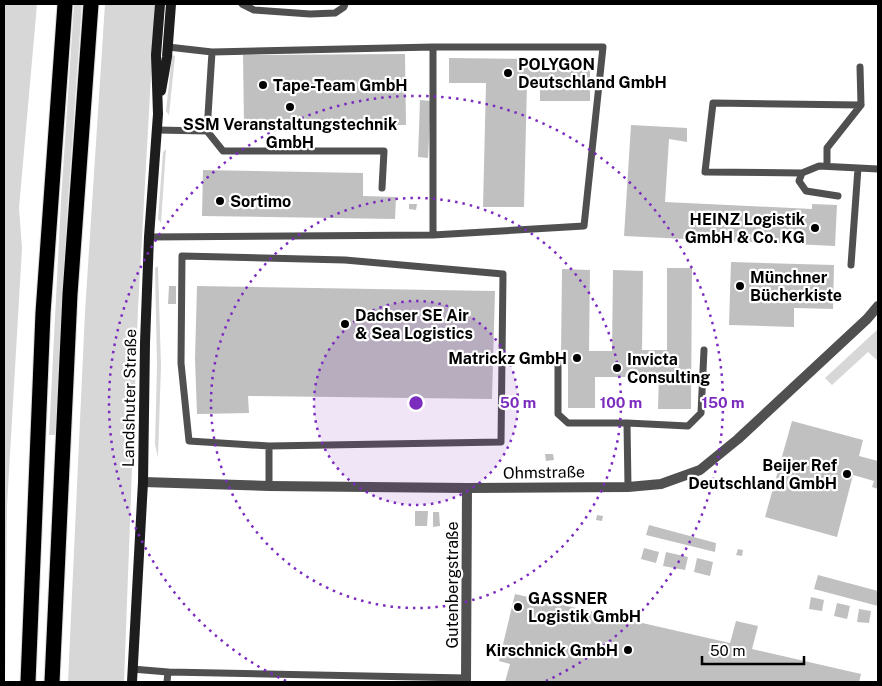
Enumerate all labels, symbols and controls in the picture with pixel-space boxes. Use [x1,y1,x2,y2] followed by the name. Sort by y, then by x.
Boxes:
[518,55,667,92] place label: POLYGON Deutschland GmbH
[502,67,514,79] marker: POLYGON Deutschland GmbH
[273,76,407,95] place label: Tape-Team GmbH
[257,79,269,91] marker: Tape-Team GmbH
[284,101,296,113] marker: SSM Veranstaltungstechnik GmbH
[183,115,397,152] place label: SSM Veranstaltungstechnik GmbH
[230,192,291,211] place label: Sortimo
[214,195,226,207] marker: Sortimo
[685,210,805,247] place label: HEINZ Logistik GmbH & Co. KG
[809,222,821,234] marker: HEINZ Logistik GmbH & Co. KG
[750,268,842,305] place label: Münchner Bücherkiste
[734,280,746,292] marker: Münchner Bücherkiste
[355,306,473,343] place label: Dachser SE Air & Sea Logistics
[339,318,351,330] marker: Dachser SE Air & Sea Logistics
[119,329,140,467] street label: Landshuter Straße
[448,349,567,368] place label: Matrickz GmbH
[627,350,710,387] place label: Invicta Consulting
[571,352,583,364] marker: Matrickz GmbH
[611,362,623,374] marker: Invicta Consulting
[407,394,425,412] centre of rings
[500,394,536,411] text: 50 m
[600,394,642,411] text: 100 m
[701,394,745,411] text: 150 m
[688,456,838,493] place label: Beijer Ref Deutschland GmbH
[503,462,585,483] street label: Ohmstraße
[841,468,853,480] marker: Beijer Ref Deutschland GmbH
[443,521,462,649] street label: Gutenbergstraße
[528,589,641,626] place label: GASSNER Logistik GmbH
[512,601,524,613] marker: GASSNER Logistik GmbH
[702,634,804,666] scale bar
[485,641,618,660] place label: Kirschnick GmbH
[710,642,745,659] text: 50 m
[622,644,634,656] marker: Kirschnick GmbH

